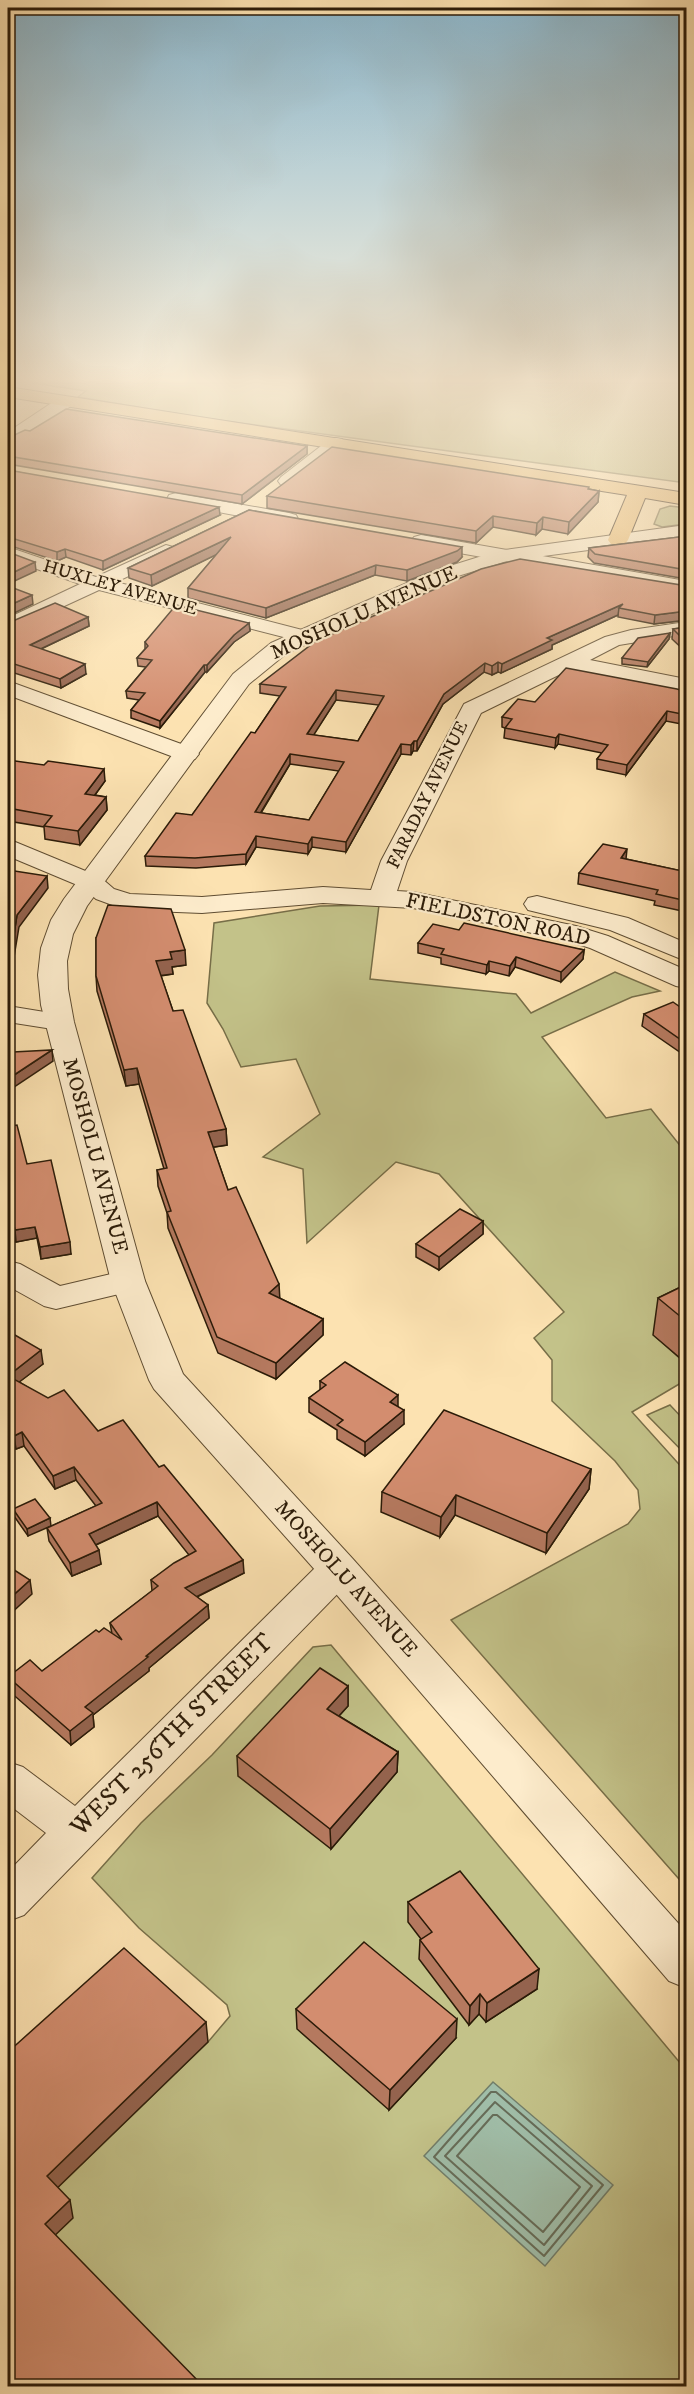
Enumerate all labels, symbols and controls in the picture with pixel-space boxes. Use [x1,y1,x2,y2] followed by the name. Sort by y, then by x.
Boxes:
[40,555,200,621] street label: HUXLEY AVENUE
[267,560,462,666] street label: MOSHOLU AVENUE
[383,717,473,872] street label: FARADAY AVENUE
[403,888,593,952] street label: FIELDSTON ROAD
[56,1055,134,1257] street label: MOSHOLU AVENUE
[269,1495,423,1663] street label: MOSHOLU AVENUE
[63,1626,281,1844] street label: WEST 256TH STREET

